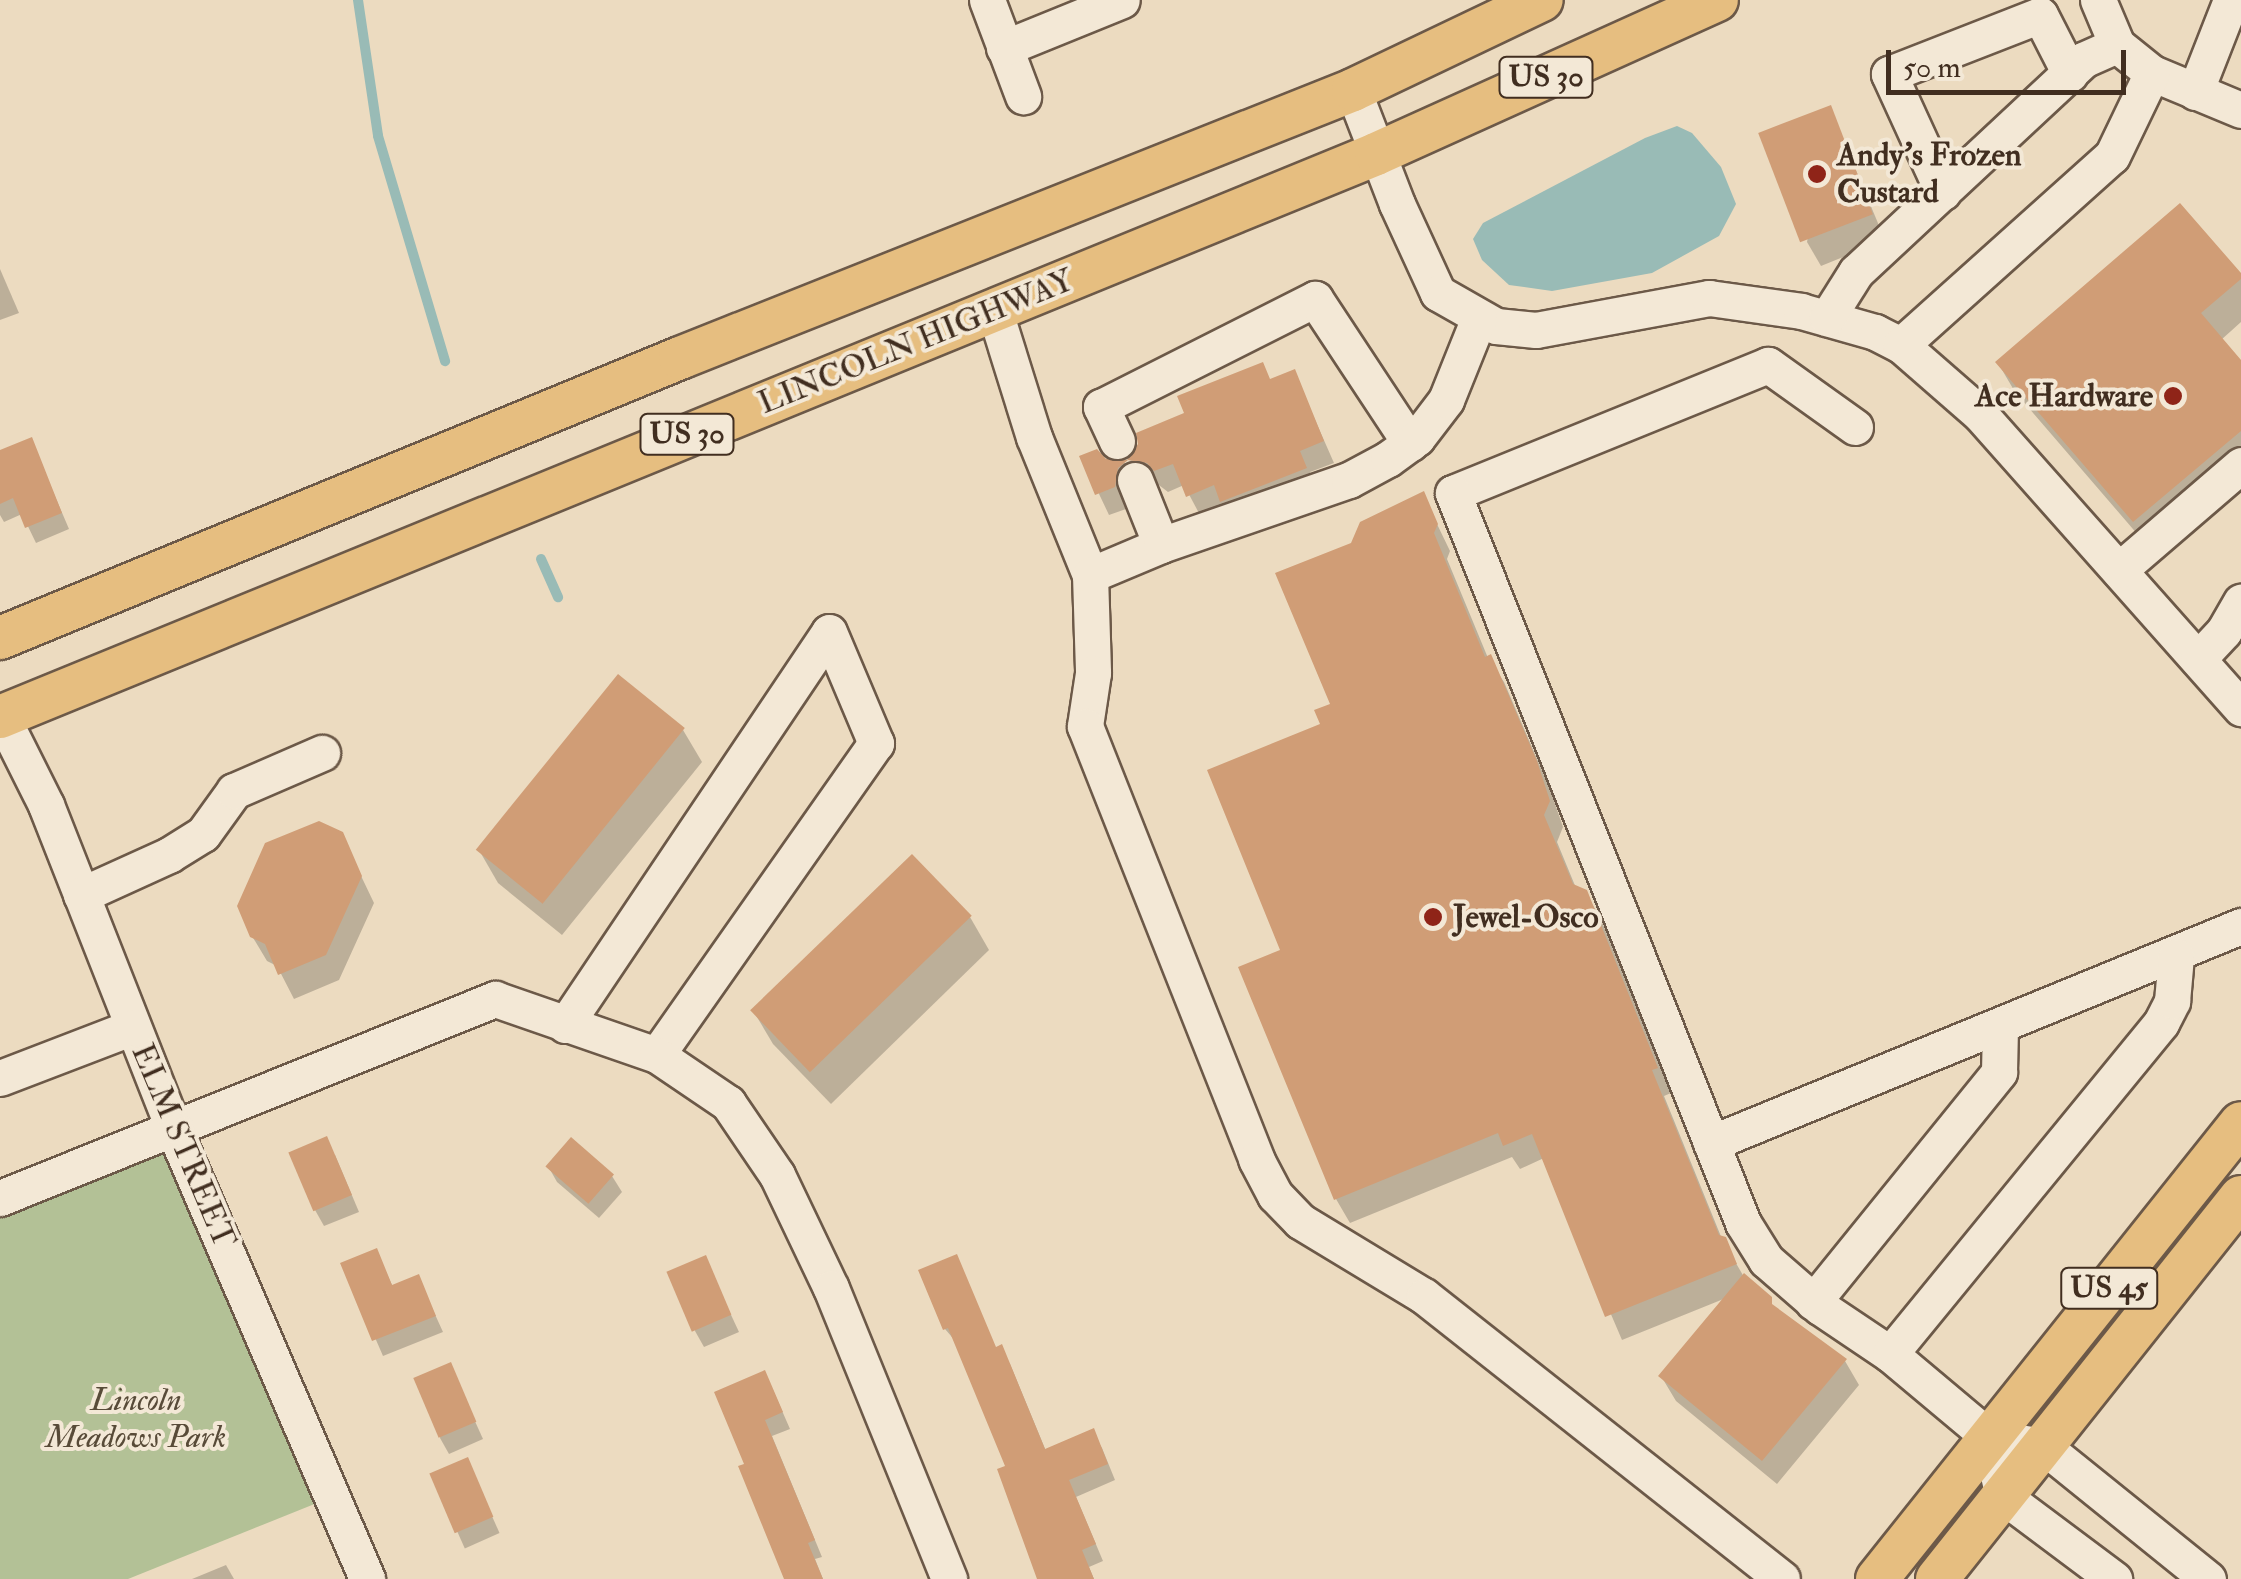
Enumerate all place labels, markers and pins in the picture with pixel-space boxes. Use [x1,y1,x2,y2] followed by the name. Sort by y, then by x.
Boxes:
[1837,137,2021,212] place label: Andy's Frozen Custard
[1806,163,1828,185] marker: Andy's Frozen Custard
[1975,377,2153,415] place label: Ace Hardware
[2162,385,2184,407] marker: Ace Hardware
[1453,898,1599,936] place label: Jewel-Osco
[1422,906,1444,928] marker: Jewel-Osco

